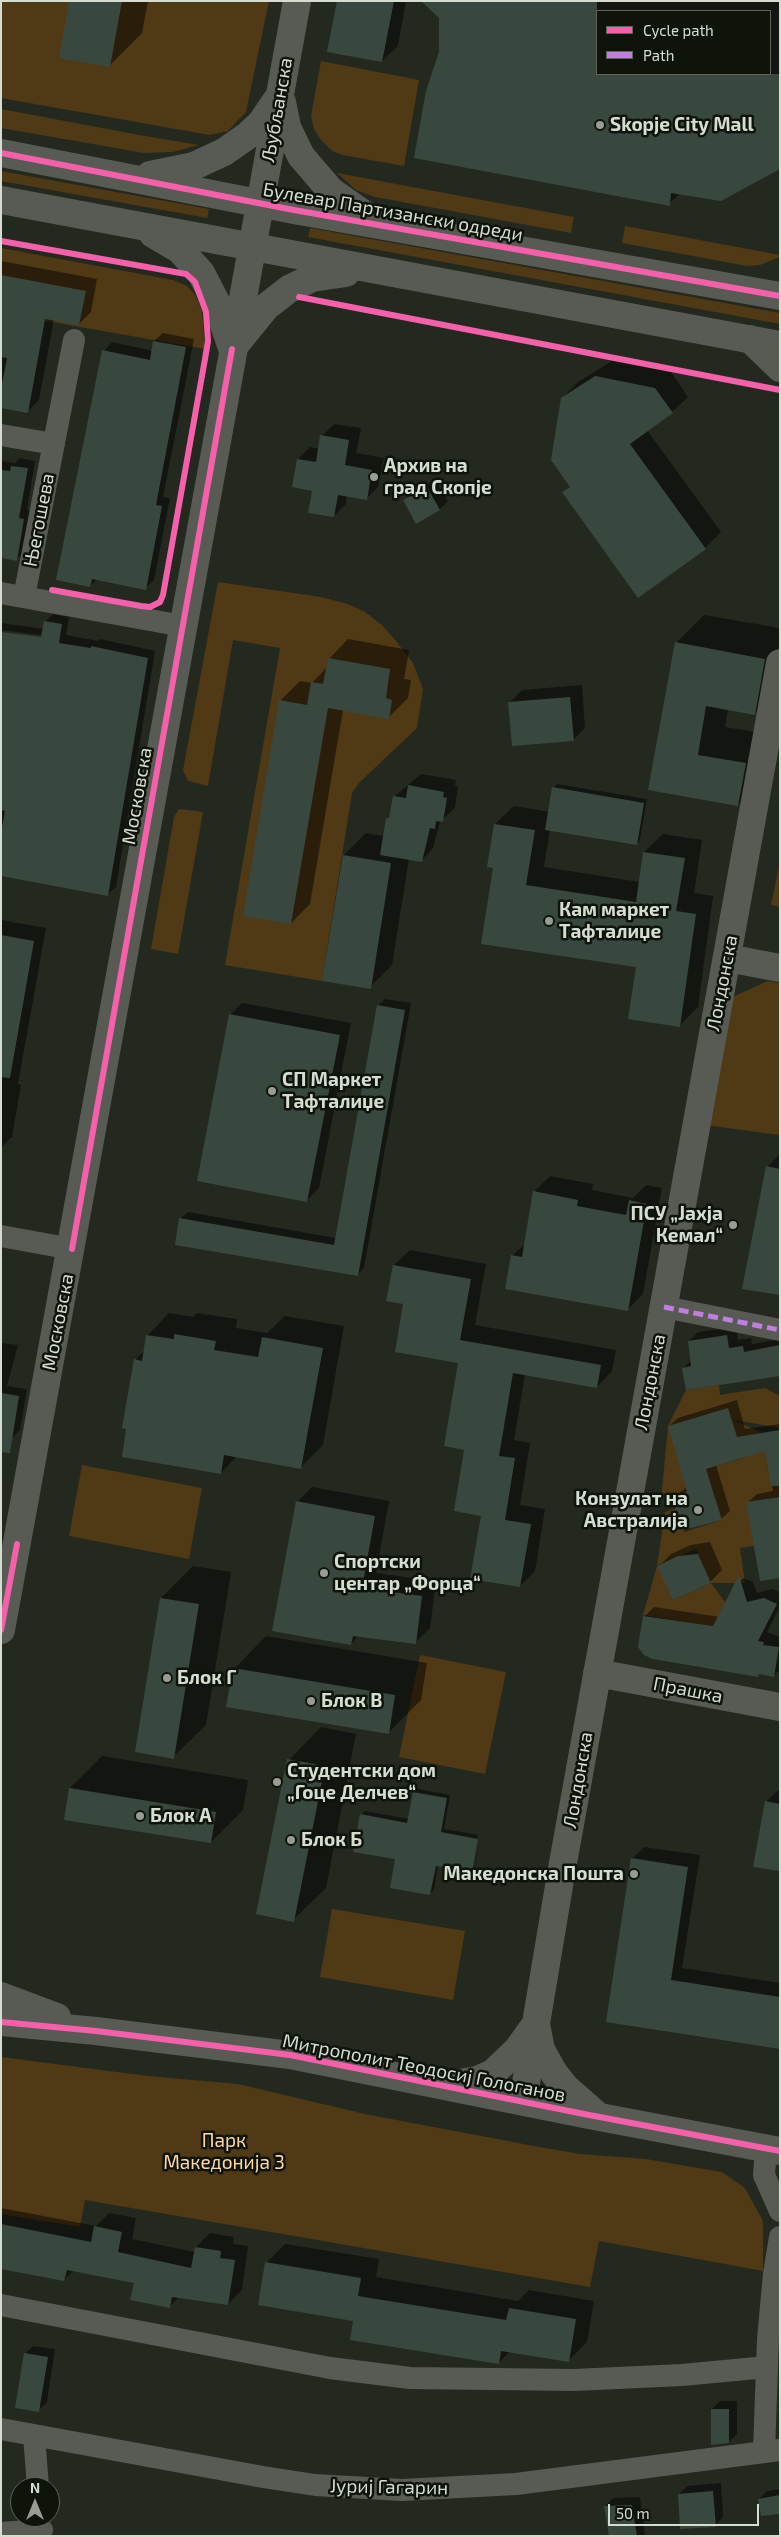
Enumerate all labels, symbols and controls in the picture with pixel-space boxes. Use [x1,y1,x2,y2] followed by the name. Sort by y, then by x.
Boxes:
[596,10,771,75] legend
[643,21,714,39] text: Cycle path
[643,46,674,64] text: Path
[257,56,297,164] street label: Љубљанска
[610,114,754,136] place label: Skopje City Mall
[594,119,606,131] marker: Skopje City Mall
[261,178,525,246] street label: Булевар Партизански одреди
[384,455,492,499] place label: Архив на град Скопје
[19,471,59,569] street label: Његошева
[368,471,380,483] marker: Архив на град Скопје
[117,746,157,846] street label: Московска
[559,899,669,943] place label: Кам маркет Тафталиџе
[543,915,555,927] marker: Кам маркет Тафталиџе
[702,933,742,1033] street label: Лондонска
[282,1069,384,1113] place label: СП Маркет Тафталиџе
[266,1085,278,1097] marker: СП Маркет Тафталиџе
[631,1203,723,1247] place label: ПСУ „Јахја Кемал“
[727,1219,739,1231] marker: ПСУ „Јахја Кемал“
[37,1272,79,1372] street label: Московска
[630,1332,670,1432] street label: Лондонска
[575,1488,688,1532] place label: Конзулат на Австралија
[692,1504,704,1516] marker: Конзулат на Австралија
[334,1551,481,1595] place label: Спортски центар „Форца“
[318,1567,330,1579] marker: Спортски центар „Форца“
[177,1667,236,1689] place label: Блок Г
[161,1672,173,1684] marker: Блок Г
[651,1672,725,1708] street label: Прашка
[321,1690,382,1712] place label: Блок В
[305,1695,317,1707] marker: Блок В
[558,1730,598,1830] street label: Лондонска
[287,1760,436,1804] place label: Студентски дом „Гоце Делчев“
[271,1776,283,1788] marker: Студентски дом „Гоце Делчев“
[150,1805,212,1827] place label: Блок А
[134,1810,146,1822] marker: Блок А
[301,1829,362,1851] place label: Блок Б
[285,1834,297,1846] marker: Блок Б
[443,1863,624,1885] place label: Македонска Пошта
[628,1868,640,1880] marker: Македонска Пошта
[280,2029,568,2107] street label: Митрополит Теодосиј Гологанов
[163,2130,285,2174] park label: Парк Македонија 3
[330,2475,448,2499] street label: Јуриј Гагарин
[10,2477,60,2527] north arrow
[30,2479,40,2496] text: N
[611,2494,762,2526] scale bar
[616,2504,650,2522] text: 50 m

